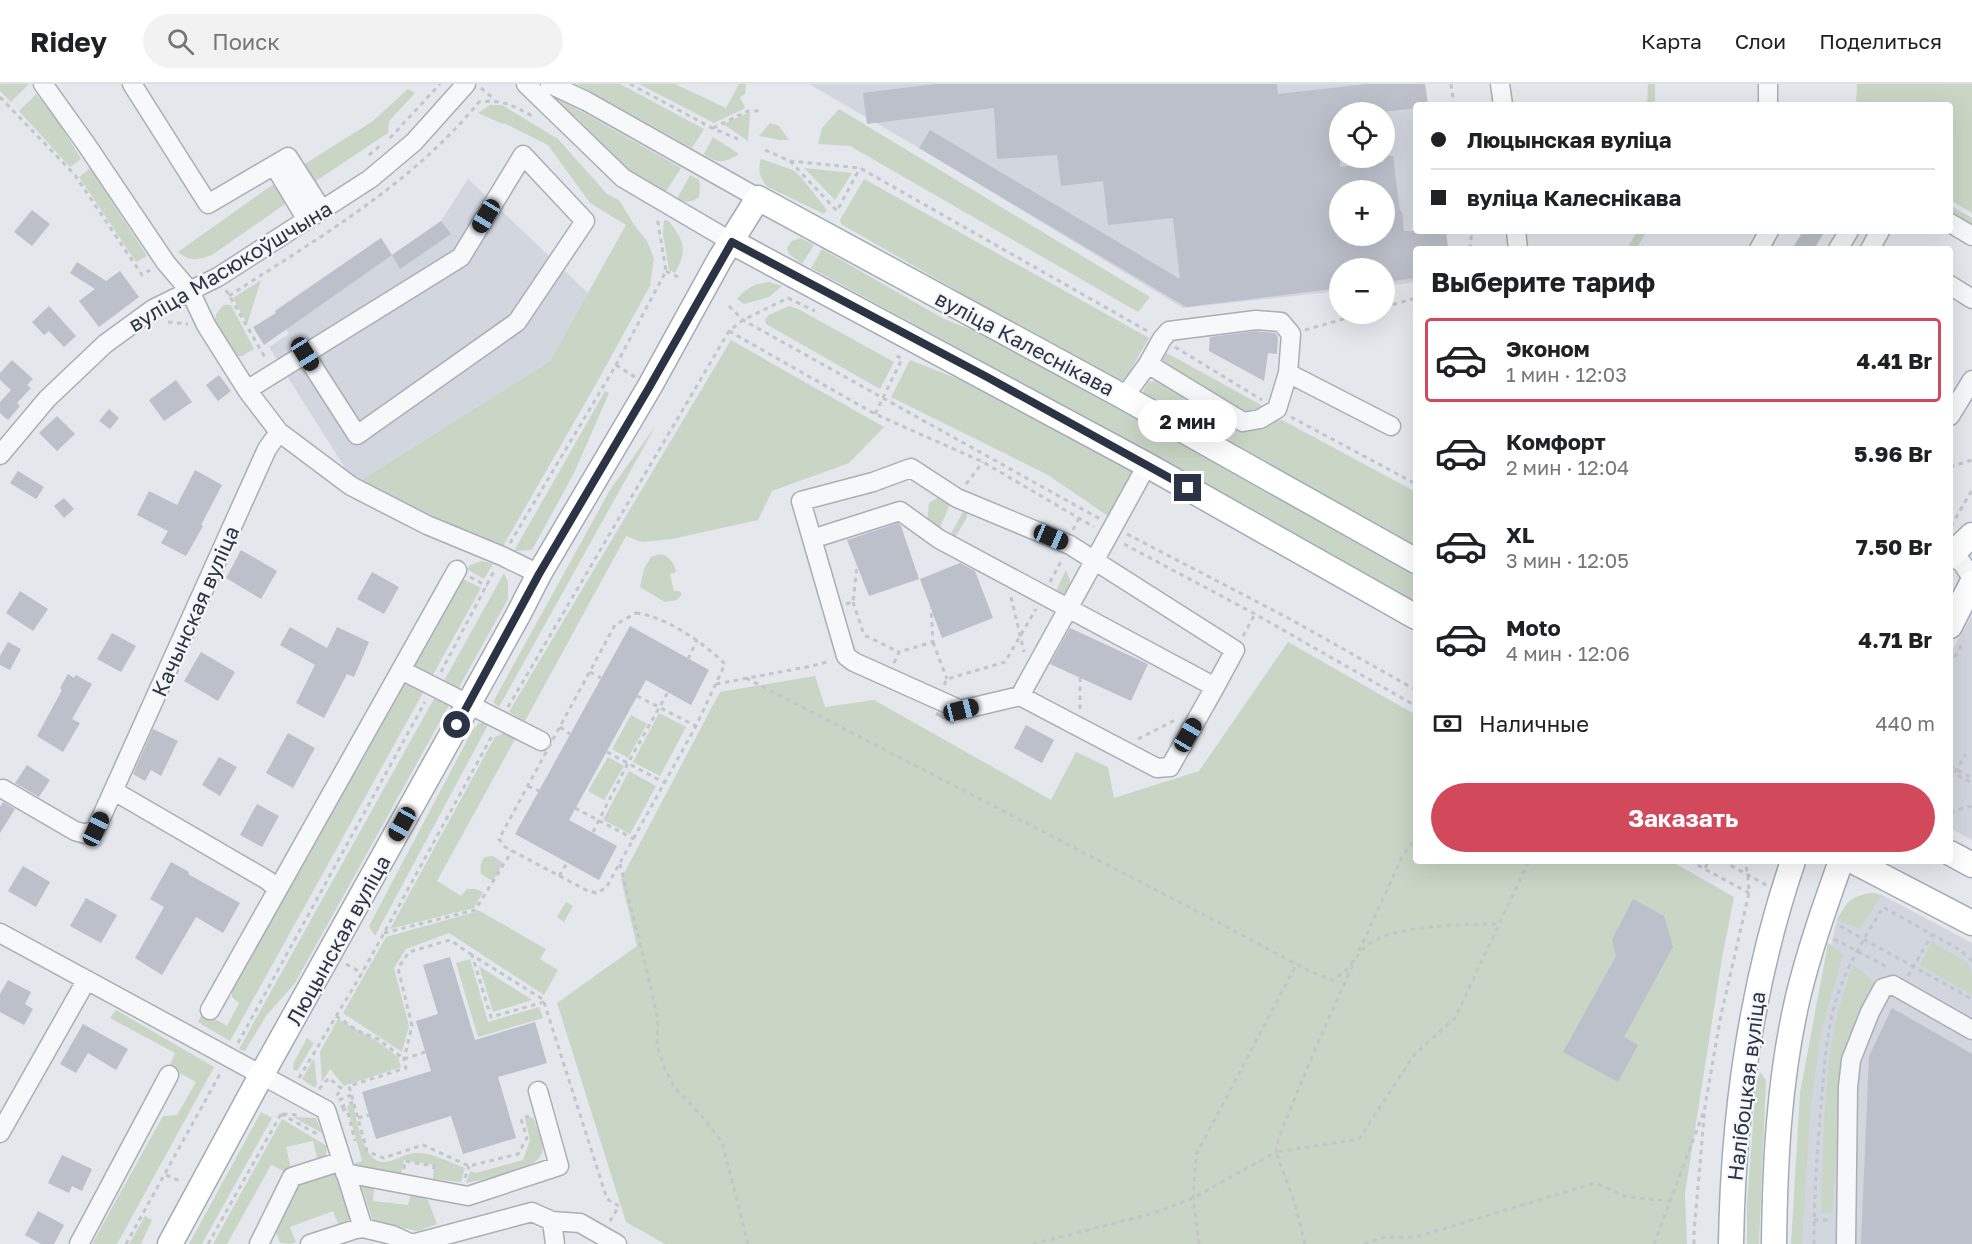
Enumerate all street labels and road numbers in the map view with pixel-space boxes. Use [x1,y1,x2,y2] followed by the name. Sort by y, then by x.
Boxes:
[123,195,337,337] street label: вуліца Масюкоўшчына
[931,285,1119,401] street label: вуліца Калеснікава
[146,522,244,700] street label: Качынская вуліца
[280,850,396,1030] street label: Люцынская вуліца
[1721,990,1771,1182] street label: Налібоцкая вуліца

